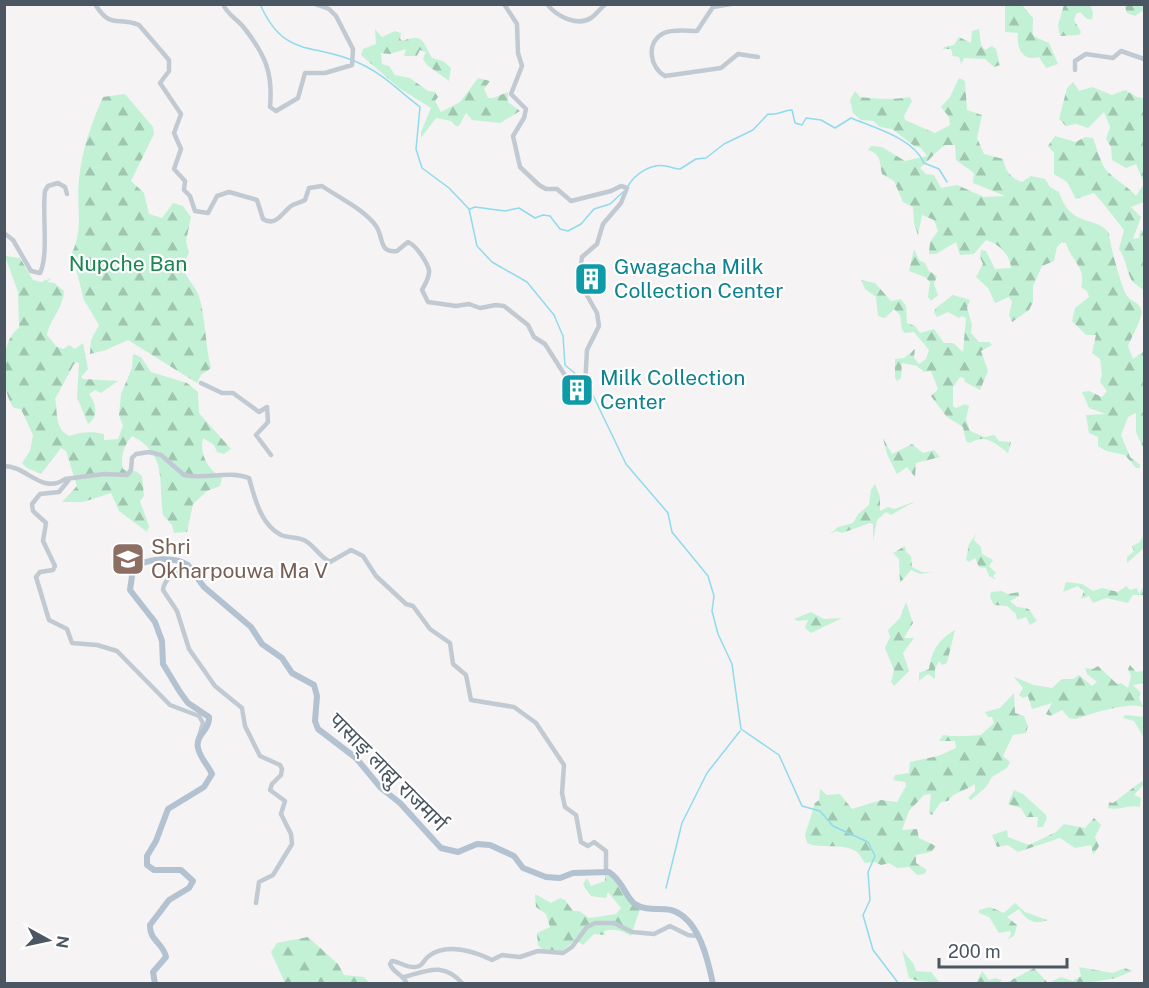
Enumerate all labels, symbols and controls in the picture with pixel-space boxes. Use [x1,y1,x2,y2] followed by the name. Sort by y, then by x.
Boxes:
[69,251,187,276] park label: Nupche Ban
[614,254,783,303] place label: Gwagacha Milk Collection Center
[573,261,609,297] building icon: Gwagacha Milk Collection Center
[600,365,745,414] place label: Milk Collection Center
[559,372,595,408] building icon: Milk Collection Center
[151,534,328,583] place label: Shri Okharpouwa Ma V
[110,541,146,577] school or university icon: Shri Okharpouwa Ma V
[322,707,453,839] street label: पासाङ् लाह्मु राजमार्ग
[18,910,78,970] north arrow
[939,931,1066,969] scale bar
[52,934,73,950] text: N
[948,941,1001,962] text: 200 m

